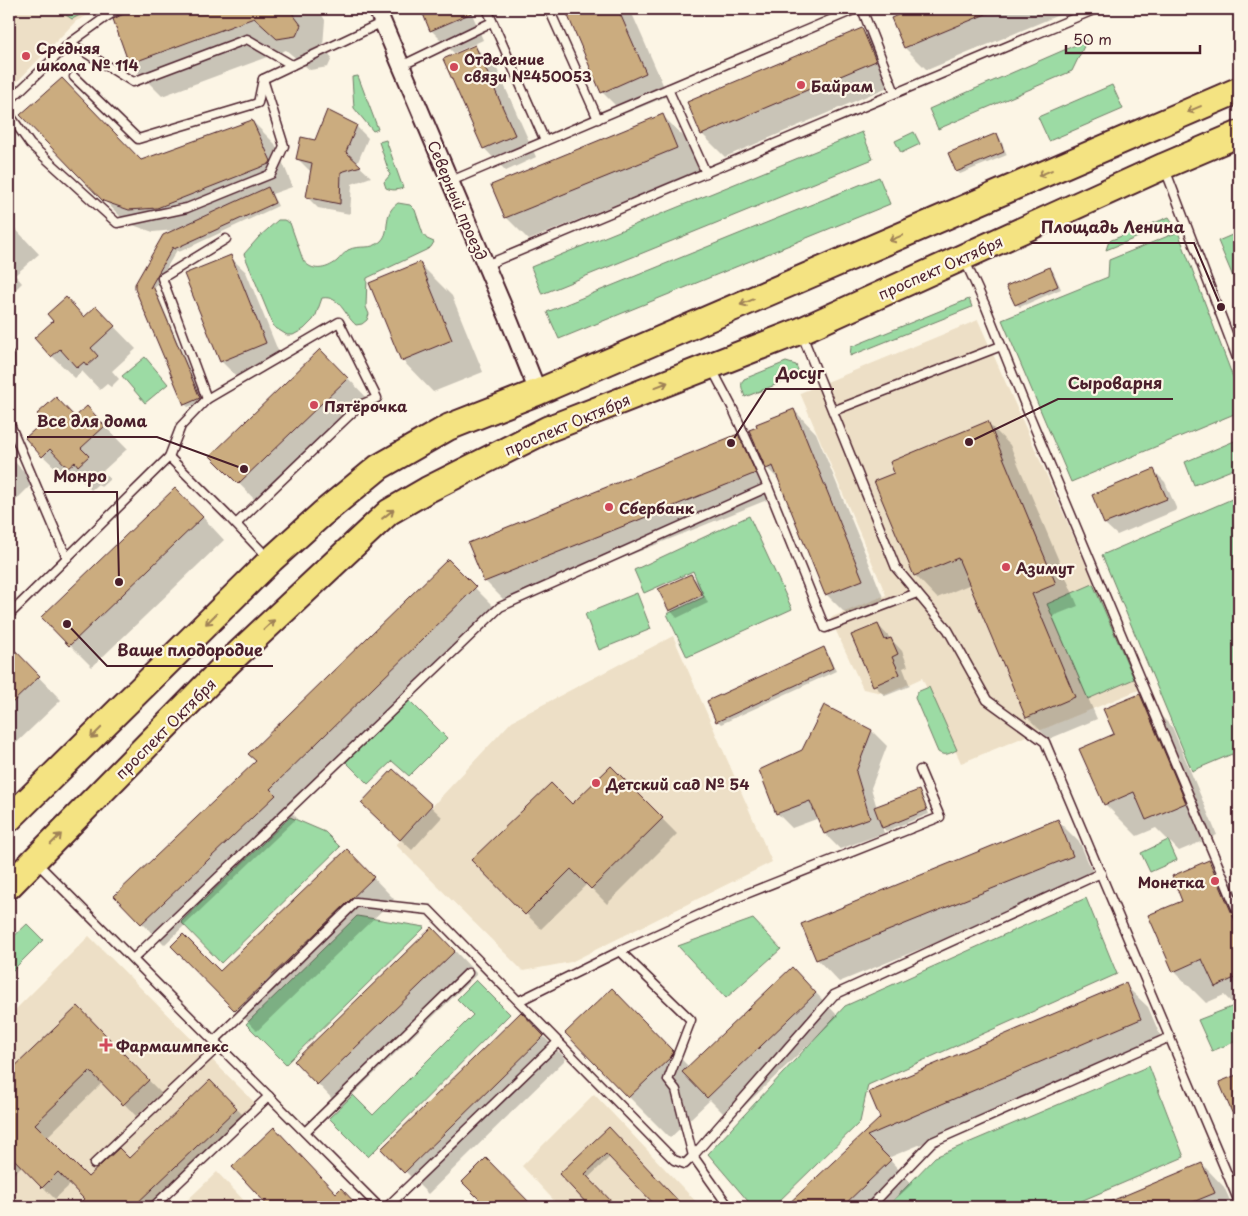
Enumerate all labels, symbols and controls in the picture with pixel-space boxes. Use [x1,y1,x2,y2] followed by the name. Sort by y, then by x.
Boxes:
[1066,22,1199,54] scale bar
[1073,27,1112,50] text: 50 m
[36,36,139,76] place label: Средняя школа № 114
[464,47,592,87] place label: Отделение связи №450053
[20,50,32,62] marker: Средняя школа № 114
[448,61,460,73] marker: Отделение связи №450053
[811,74,874,97] place label: Байрам
[795,79,807,91] marker: Байрам
[1187,106,1202,115] one-way arrow
[422,137,494,263] street label: Северный проезд
[1038,169,1053,179] one-way arrow
[1031,212,1194,243] callout: Площадь Ленина
[1041,214,1185,238] text: Площадь Ленина
[874,229,1006,305] street label: проспект Октября
[889,233,904,243] one-way arrow
[740,297,755,307] one-way arrow
[766,358,834,389] callout: Досуг
[775,360,825,384] text: Досуг
[1058,368,1173,399] callout: Сыроварня
[1068,370,1162,394] text: Сыроварня
[653,380,668,389] one-way arrow
[501,387,633,461] street label: проспект Октября
[324,394,408,417] place label: Пятёрочка
[308,399,320,411] marker: Пятёрочка
[27,406,157,437] callout: Все для дома
[37,408,148,432] text: Все для дома
[44,461,117,492] callout: Монро
[53,463,107,487] text: Монро
[619,496,695,519] place label: Сбербанк
[603,501,615,513] marker: Сбербанк
[382,509,395,520] one-way arrow
[1016,556,1075,579] place label: Азимут
[1000,561,1012,573] marker: Азимут
[205,613,217,625] one-way arrow
[263,619,276,631] one-way arrow
[107,635,273,666] callout: Ваше плодородие
[117,637,263,661] text: Ваше плодородие
[109,672,221,784] street label: проспект Октября
[90,727,102,739] one-way arrow
[605,772,750,795] place label: Детский сад № 54
[590,777,602,789] marker: Детский сад № 54
[49,833,61,845] one-way arrow
[1138,870,1206,893] place label: Монетка
[1209,875,1221,887] marker: Монетка
[116,1034,229,1057] place label: Фармаимпекс
[100,1039,112,1051] marker: Фармаимпекс

